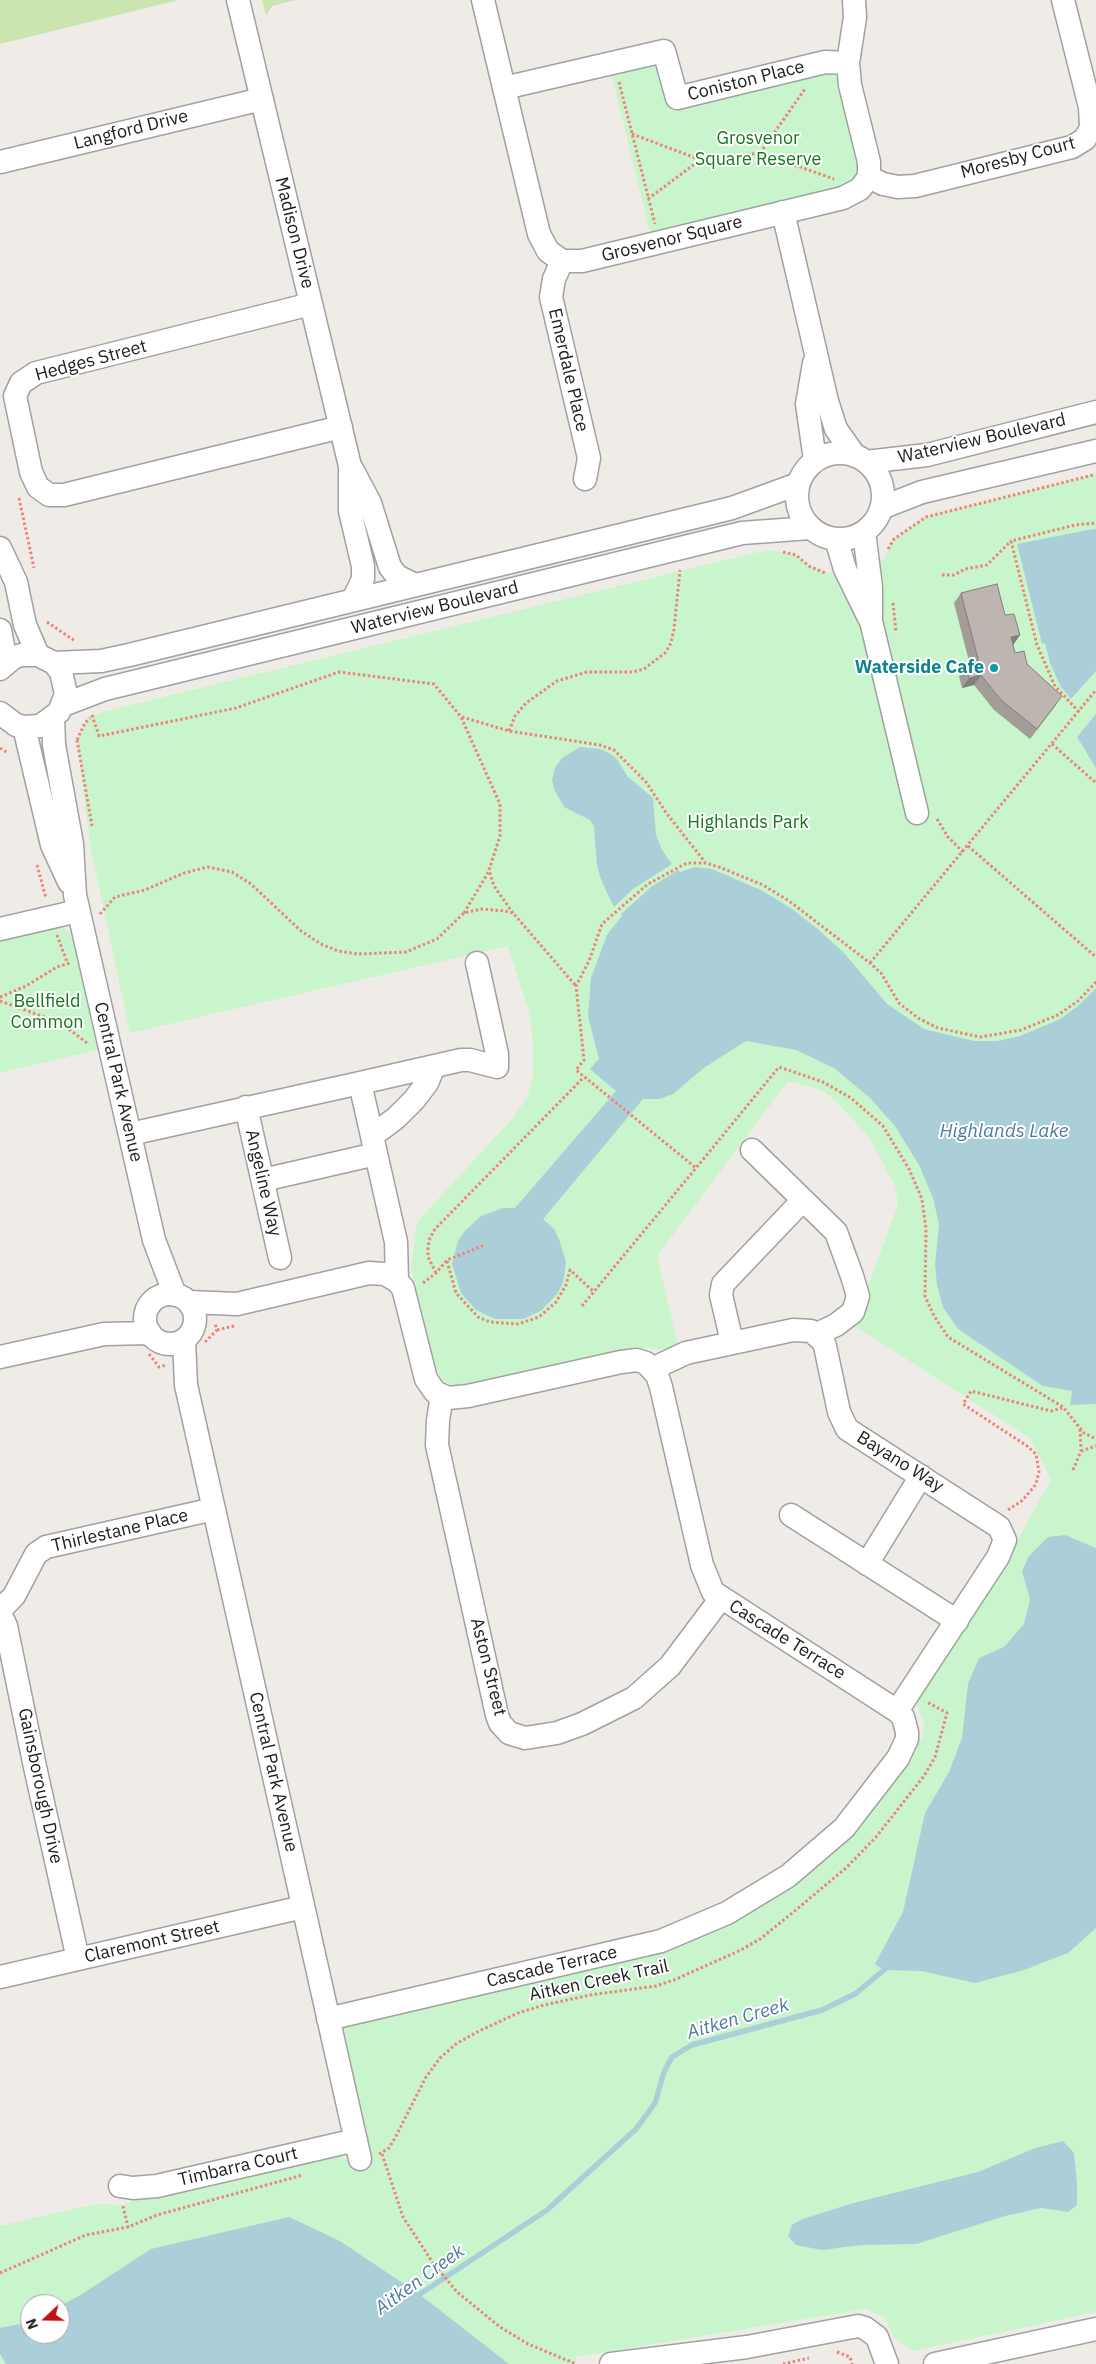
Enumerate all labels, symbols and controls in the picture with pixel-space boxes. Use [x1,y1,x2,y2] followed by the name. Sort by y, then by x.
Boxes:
[685,56,807,106] street label: Coniston Place
[72,105,190,155] street label: Langford Drive
[695,128,821,170] park label: Grosvenor Square Reserve
[958,132,1078,184] street label: Moresby Court
[270,175,318,291] street label: Madison Drive
[599,211,745,267] street label: Grosvenor Square
[543,306,593,434] street label: Emerdale Place
[33,336,149,386] street label: Hedges Street
[896,409,1068,469] street label: Waterview Boulevard
[349,577,521,639] street label: Waterview Boulevard
[855,657,984,679] place label: Waterside Cafe
[988,662,1000,674] marker: Waterside Cafe
[687,812,809,834] park label: Highlands Park
[11,991,83,1034] park label: Bellfield Common
[89,1000,147,1164] street label: Central Park Avenue
[940,1121,1068,1143] water label: Highlands Lake
[240,1127,286,1239] street label: Angeline Way
[852,1427,948,1497] street label: Bayano Way
[50,1505,190,1557] street label: Thirlestane Place
[725,1596,849,1684] street label: Cascade Terrace
[465,1616,511,1718] street label: Aston Street
[244,1690,302,1854] street label: Central Park Avenue
[13,1706,67,1866] street label: Gainsborough Drive
[82,1916,222,1968] street label: Claremont Street
[485,1941,619,1993] street label: Cascade Terrace
[527,1956,671,2006] street label: Aitken Creek Trail
[684,1994,792,2044] water label: Aitken Creek
[176,2143,300,2191] street label: Timbarra Court
[371,2240,469,2320] water label: Aitken Creek
[20,2294,70,2344] north arrow
[22,2316,42,2332] text: N

